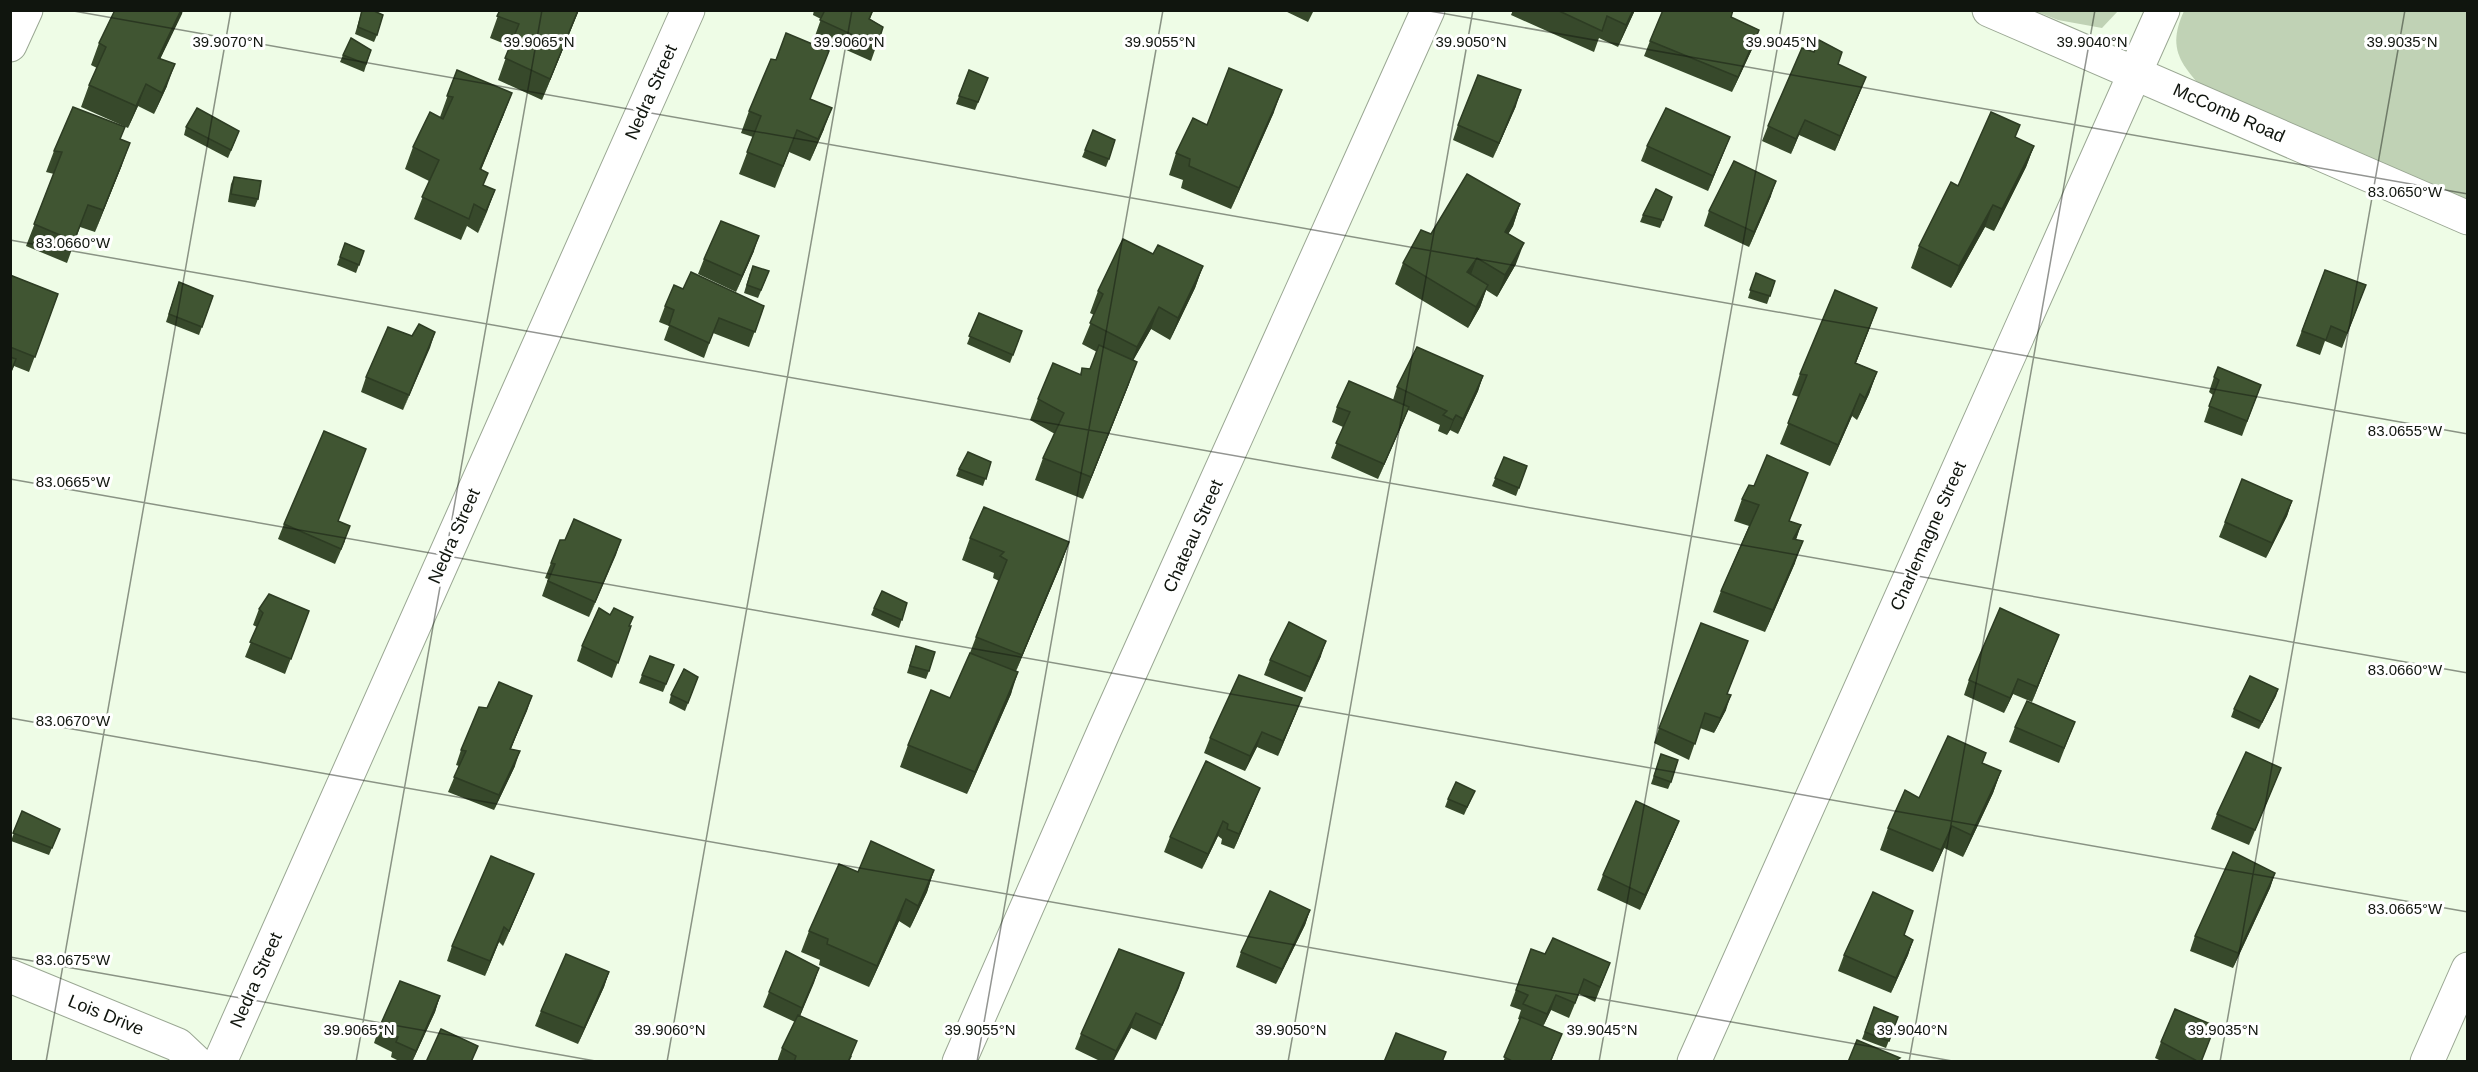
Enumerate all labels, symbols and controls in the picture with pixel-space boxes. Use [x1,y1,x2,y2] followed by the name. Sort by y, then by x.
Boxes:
[192,33,264,50] text: 39.9070°N
[503,33,575,50] text: 39.9065°N
[813,33,885,50] text: 39.9060°N
[1124,33,1196,50] text: 39.9055°N
[1435,33,1507,50] text: 39.9050°N
[1745,33,1817,50] text: 39.9045°N
[2056,33,2128,50] text: 39.9040°N
[2366,33,2438,50] text: 39.9035°N
[621,41,681,143] street label: Nedra Street
[2170,79,2288,147] street label: McComb Road
[2368,183,2443,200] text: 83.0650°W
[36,234,111,251] text: 83.0660°W
[2368,422,2443,439] text: 83.0655°W
[1886,458,1970,614] street label: Charlemagne Street
[36,473,111,490] text: 83.0665°W
[1159,477,1227,595] street label: Chateau Street
[424,485,484,587] street label: Nedra Street
[2368,661,2443,678] text: 83.0660°W
[36,712,111,729] text: 83.0670°W
[2368,900,2443,917] text: 83.0665°W
[226,929,286,1031] street label: Nedra Street
[36,951,111,968] text: 83.0675°W
[65,991,147,1039] street label: Lois Drive
[323,1021,395,1038] text: 39.9065°N
[634,1021,706,1038] text: 39.9060°N
[944,1021,1016,1038] text: 39.9055°N
[1255,1021,1327,1038] text: 39.9050°N
[1566,1021,1638,1038] text: 39.9045°N
[1876,1021,1948,1038] text: 39.9040°N
[2187,1021,2259,1038] text: 39.9035°N

